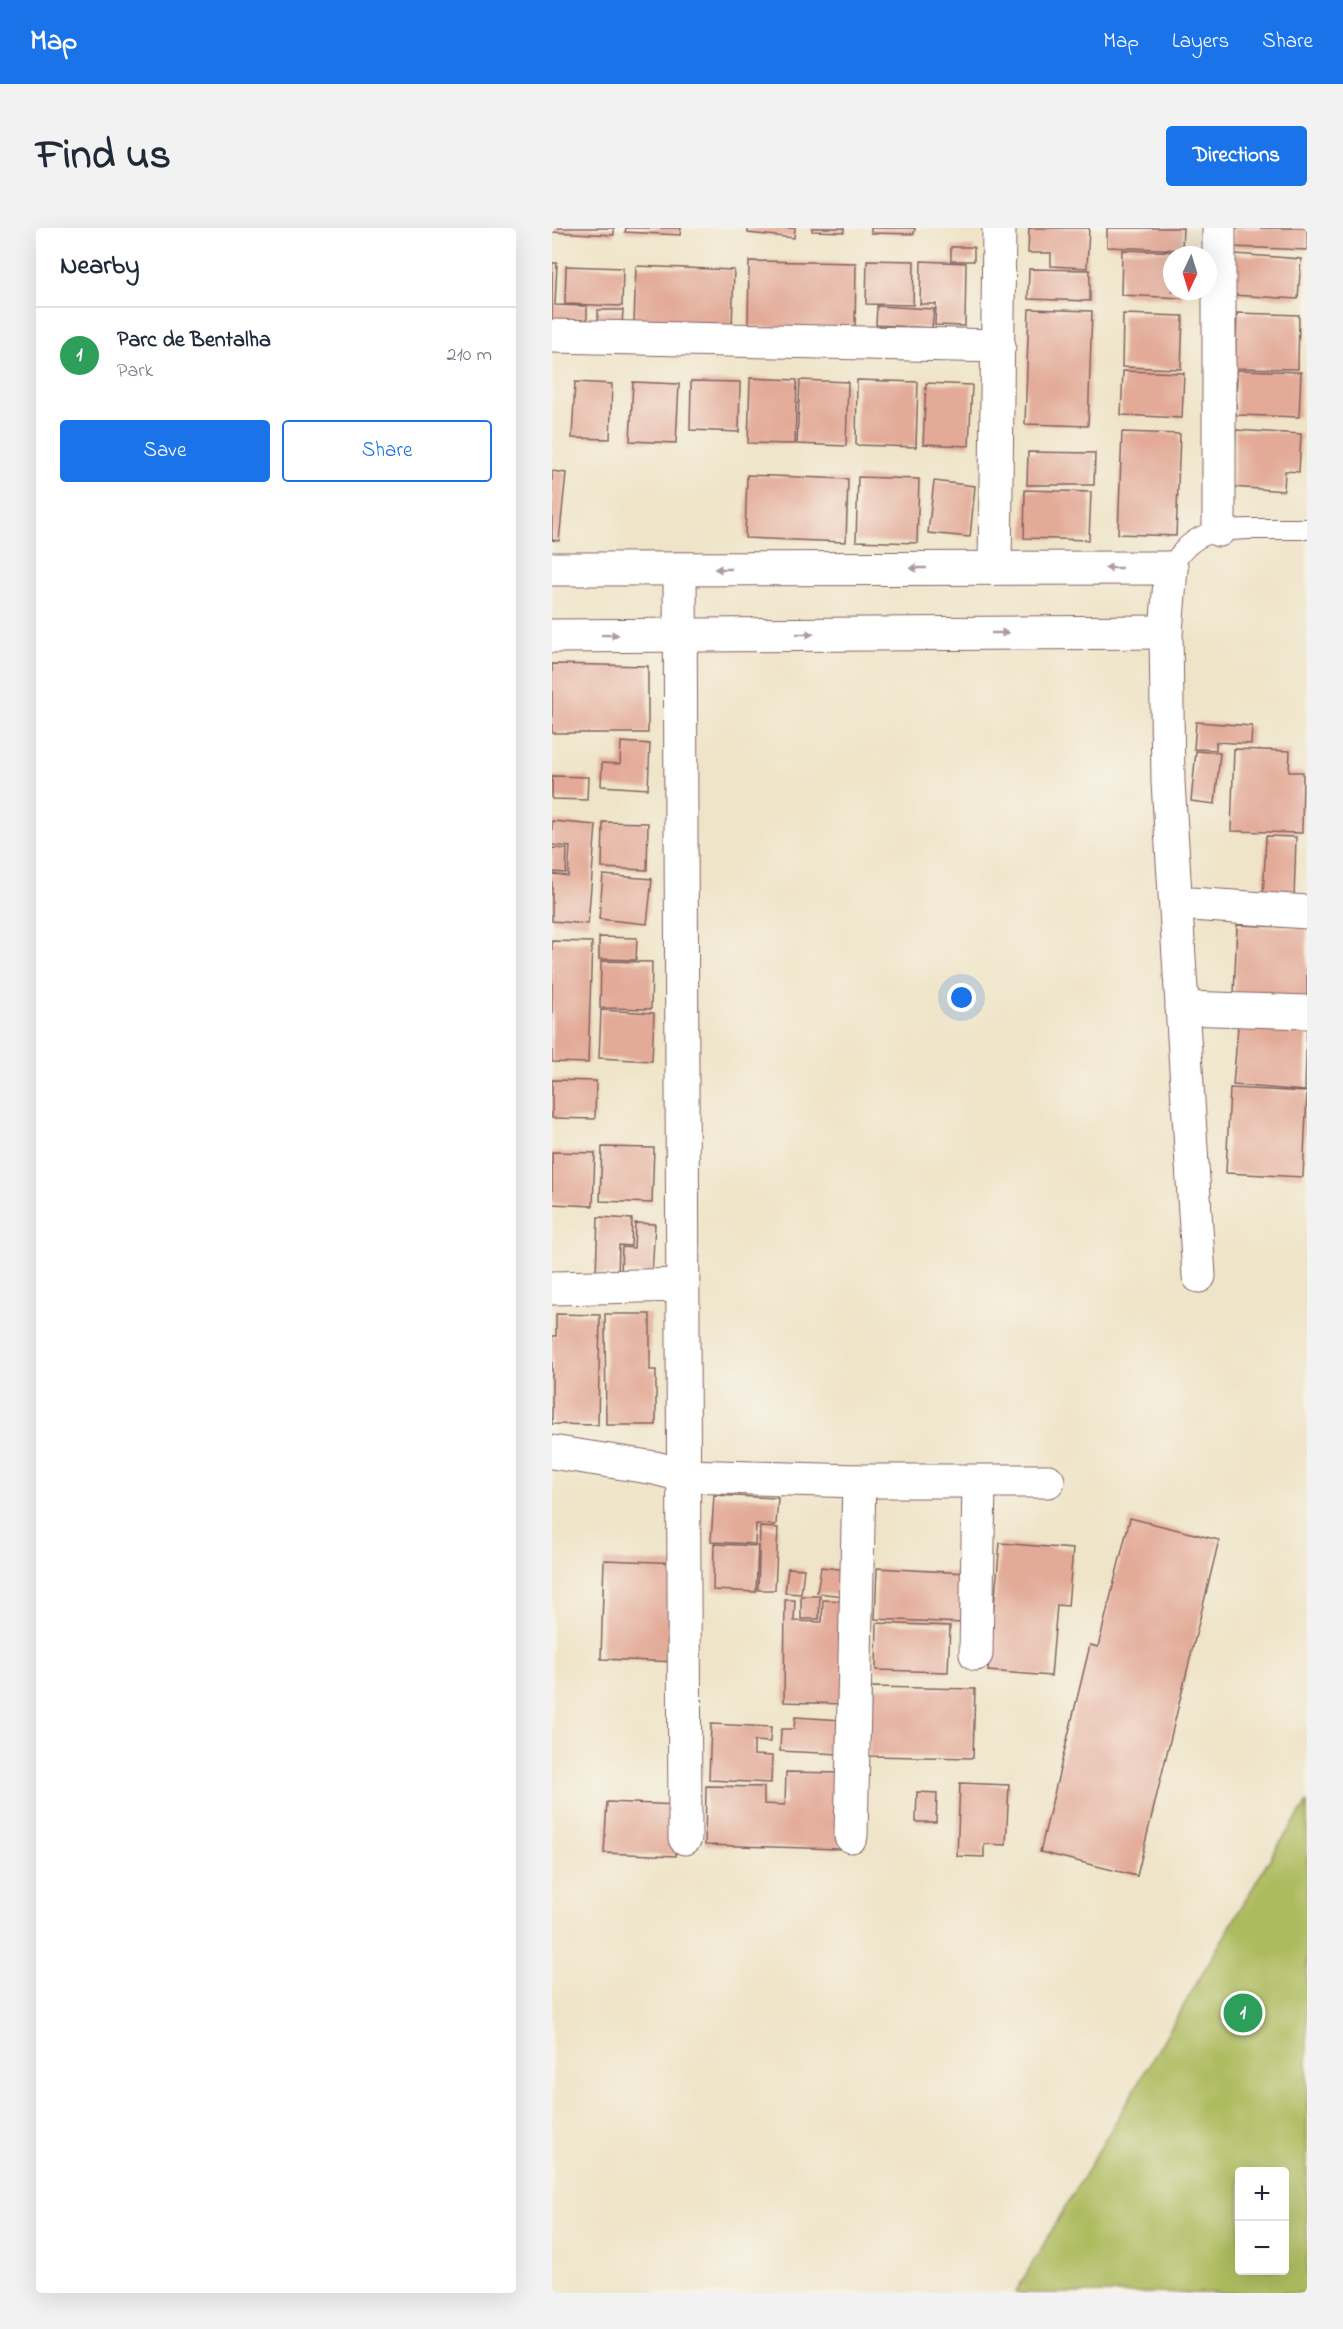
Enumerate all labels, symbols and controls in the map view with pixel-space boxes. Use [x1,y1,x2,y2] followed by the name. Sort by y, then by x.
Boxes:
[30,22,77,63] text: Map
[1103,27,1139,57] text: Map
[1172,27,1229,57] text: Layers
[1262,27,1313,57] text: Share
[36,126,171,187] text: Find us
[1166,126,1307,186] button: Directions
[1163,246,1217,300] north arrow
[60,248,139,286] text: Nearby
[117,325,271,357] text: Parc de Bentalha
[76,341,83,370] text: 1
[447,341,492,370] text: 210 m
[117,357,153,386] text: Park
[60,420,270,482] button: Save
[282,420,492,482] button: Share
[908,563,927,573] one-way arrow
[1103,563,1122,573] one-way arrow
[713,564,732,574] one-way arrow
[991,628,1010,638] one-way arrow
[796,629,815,639] one-way arrow
[601,631,620,640] one-way arrow
[947,983,976,1012] your location
[1224,1990,1262,2036] pin: 1
[1235,2167,1289,2275] map controls
[1235,2167,1289,2221] button: +
[1235,2221,1289,2275] button: −

